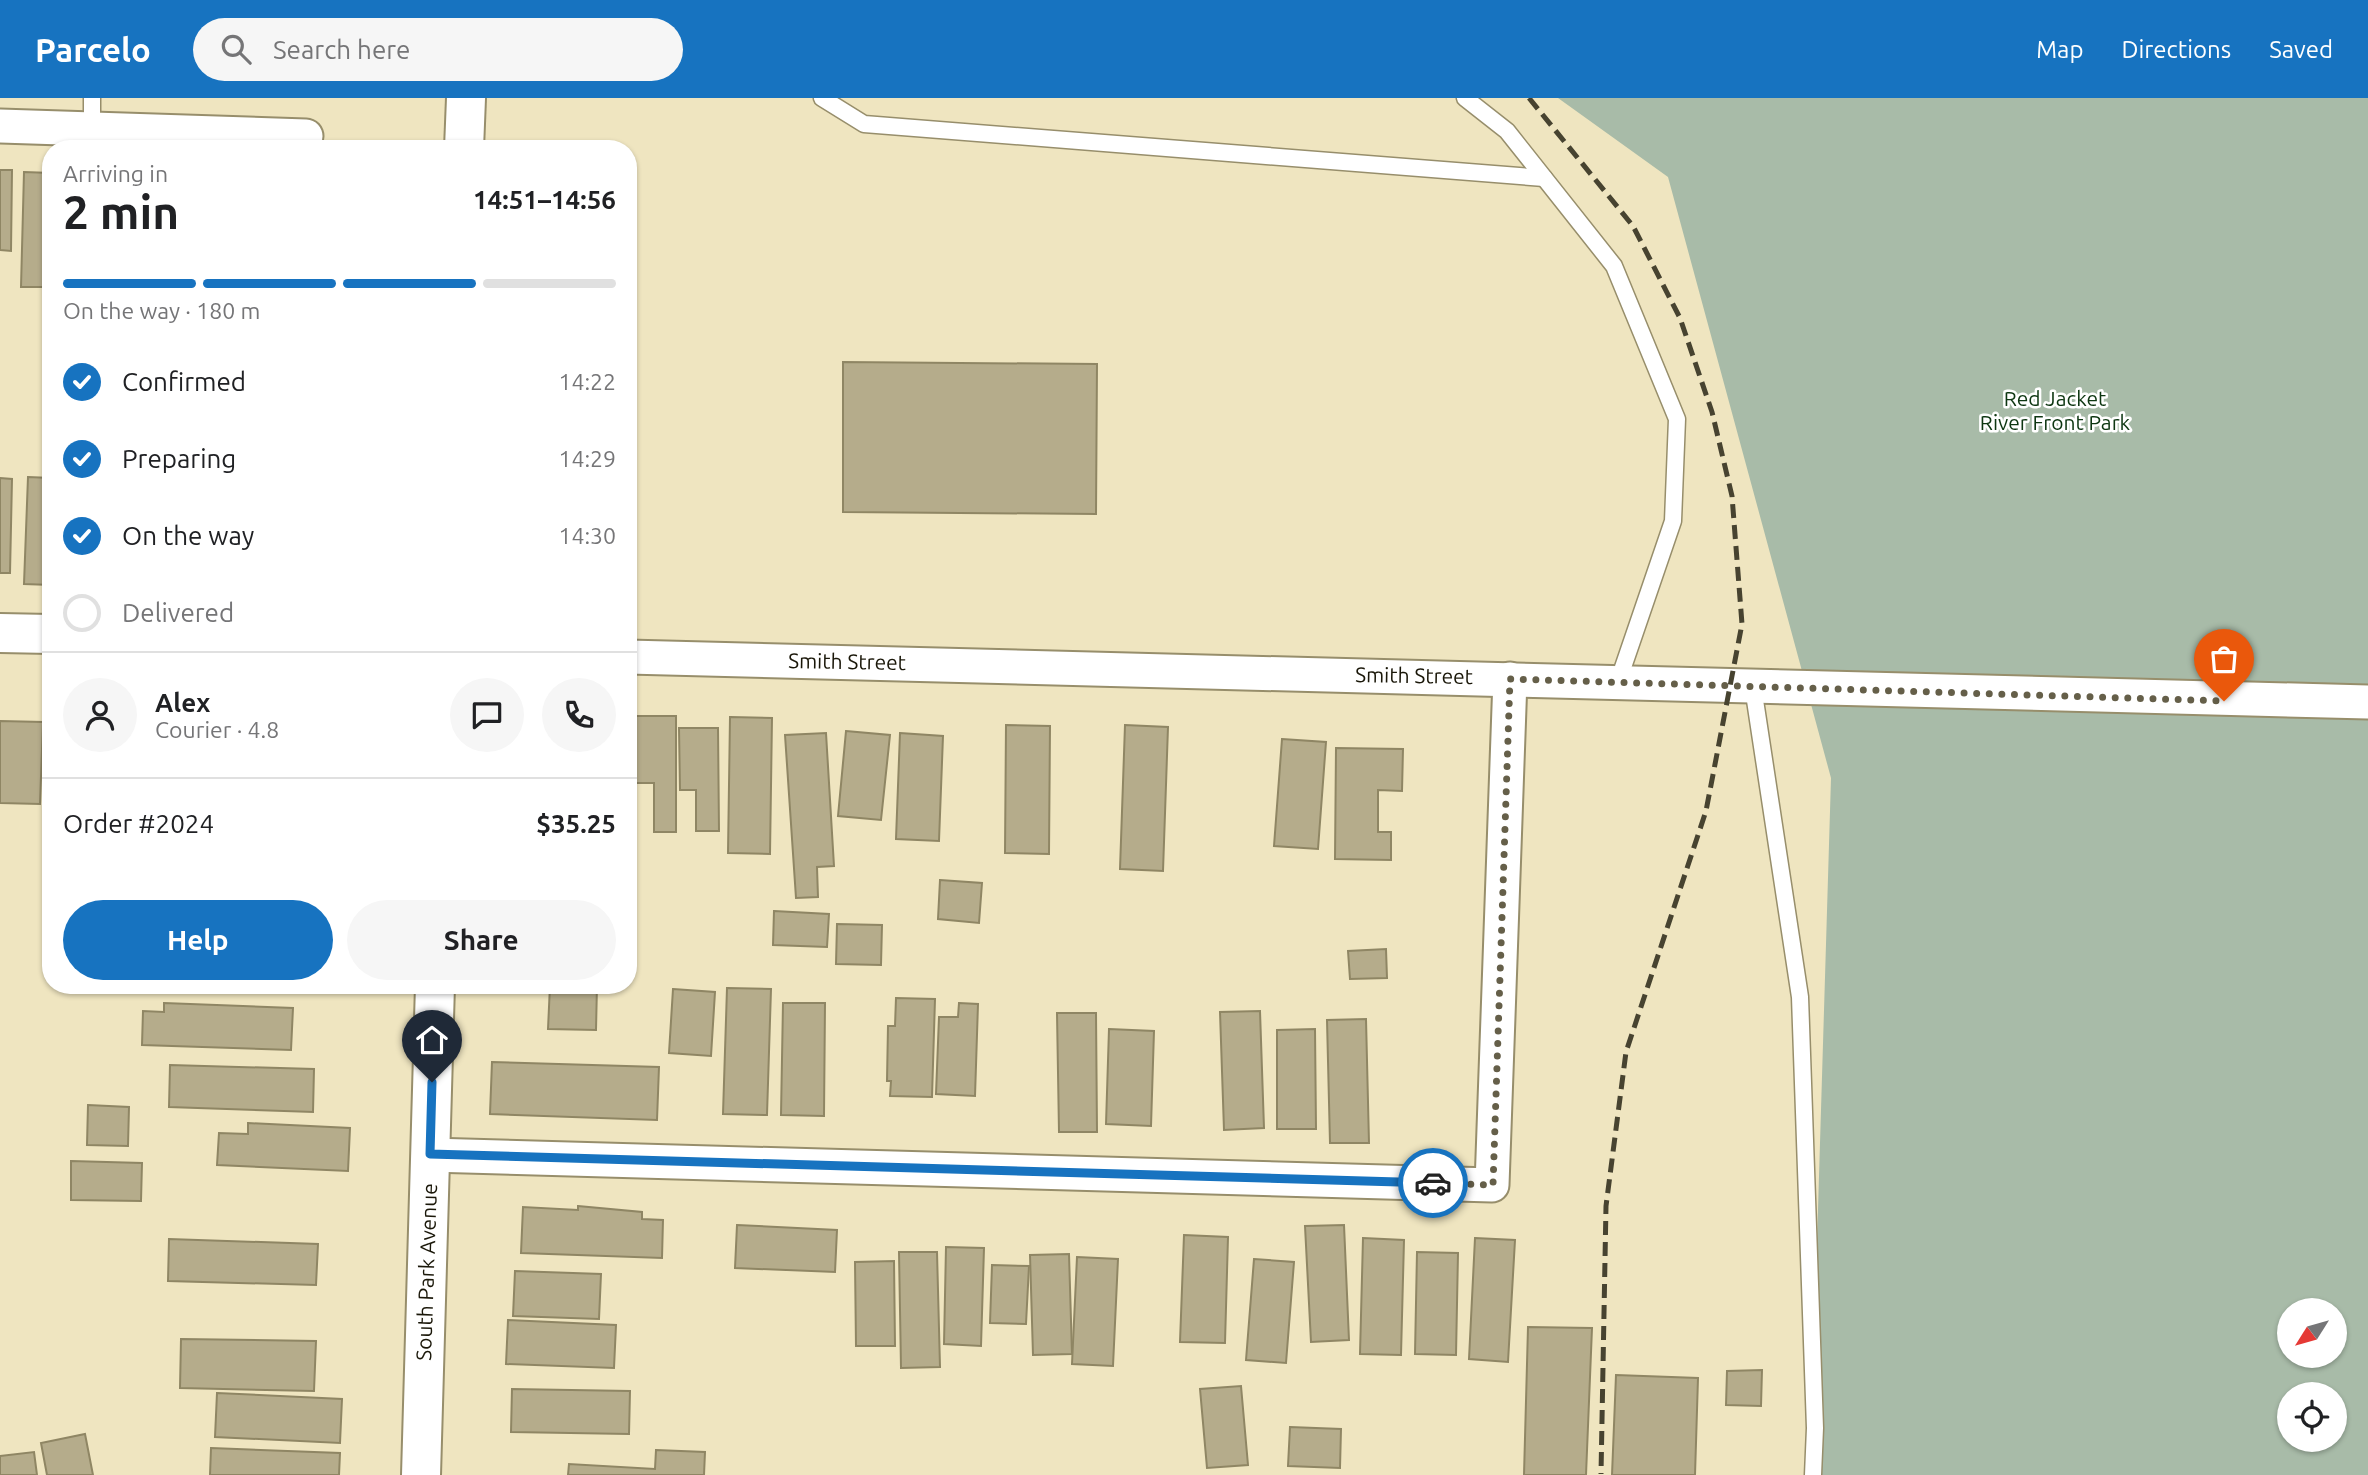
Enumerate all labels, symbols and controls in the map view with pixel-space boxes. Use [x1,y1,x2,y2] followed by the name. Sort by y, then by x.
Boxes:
[193,18,683,81] search box
[217,30,255,68] icon: search
[35,31,151,68] text: Parcelo
[273,35,410,64] text: Search here
[2036,36,2083,63] text: Map
[2121,36,2231,63] text: Directions
[2269,36,2333,63] text: Saved
[63,161,168,186] text: Arriving in
[473,185,616,214] text: 14:51–14:56
[63,186,179,238] text: 2 min
[63,298,260,323] text: On the way · 180 m
[63,363,101,401] icon: check
[122,367,246,396] text: Confirmed
[558,369,616,394] text: 14:22
[1980,386,2131,434] park label: Red Jacket River Front Park
[63,440,101,478] icon: check
[122,444,236,473] text: Preparing
[558,446,616,471] text: 14:29
[63,517,101,555] icon: check
[122,521,254,550] text: On the way
[558,523,616,548] text: 14:30
[122,598,234,627] text: Delivered
[2194,629,2254,701] pin
[2205,640,2243,678] icon: bag
[788,648,906,674] street label: Smith Street
[1355,662,1473,688] street label: Smith Street
[63,678,137,752] button: person
[450,678,524,752] button: chat
[542,678,616,752] button: phone
[155,688,210,717] text: Alex
[155,717,279,742] text: Courier · 4.8
[63,809,214,838] text: Order #2024
[536,809,616,838] text: $35.25
[63,900,333,980] button: Help
[347,900,616,980] button: Share
[402,1010,462,1082] pin
[413,1021,451,1059] icon: home
[1398,1148,1468,1218] courier
[1414,1164,1452,1202] icon: car
[411,1183,441,1361] street label: South Park Avenue
[2277,1298,2347,1368] north arrow
[2277,1298,2347,1452] map controls
[2277,1382,2347,1452] button: locate

